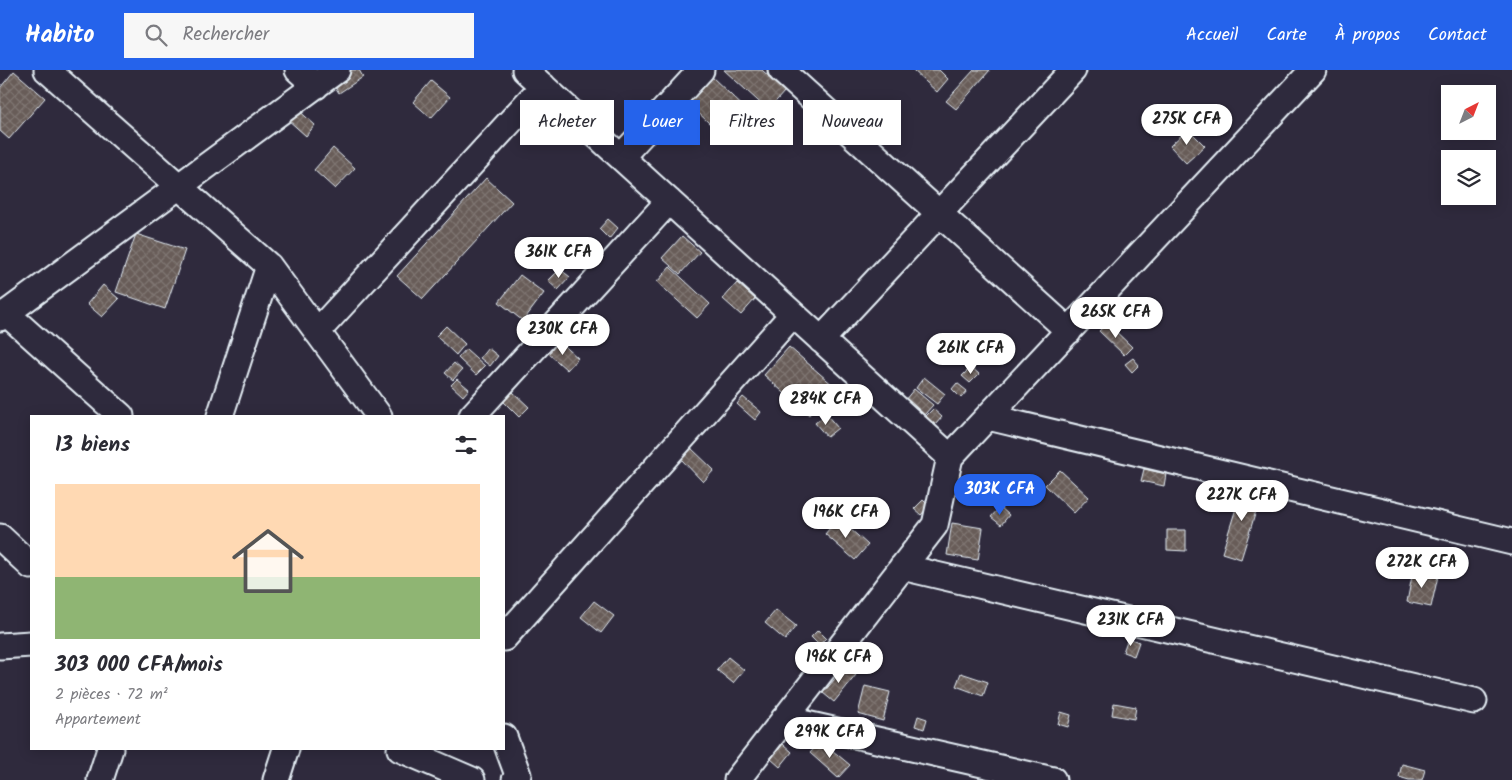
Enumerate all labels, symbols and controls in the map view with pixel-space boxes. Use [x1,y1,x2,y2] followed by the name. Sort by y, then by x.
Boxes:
[124,13,474,58] search box
[25,16,94,55] text: Habito
[182,20,269,50] text: Rechercher
[142,21,170,49] icon: search
[1186,21,1239,50] text: Accueil
[1267,21,1307,50] text: Carte
[1335,21,1400,50] text: À propos
[1428,21,1487,50] text: Contact
[1441,85,1496,140] north arrow
[1441,85,1496,205] map controls
[520,100,614,145] chip: Acheter
[624,100,700,145] chip: Louer
[710,100,793,145] chip: Filtres
[803,100,901,145] chip: Nouveau
[1135,104,1239,146] pin: 275K CFA
[1152,107,1222,132] text: 275K CFA
[1441,150,1496,205] button: layers
[507,236,611,279] pin: 361K CFA
[526,240,592,265] text: 361K CFA
[1064,296,1168,339] pin: 265K CFA
[1081,300,1151,325] text: 265K CFA
[511,314,615,356] pin: 230K CFA
[528,317,598,342] text: 230K CFA
[919,332,1023,375] pin: 261K CFA
[937,336,1005,361] text: 261K CFA
[774,384,878,426] pin: 284K CFA
[790,387,862,412] text: 284K CFA
[55,429,130,462] text: 13 biens
[452,431,480,459] icon: filters
[948,474,1052,516] pin: 303K CFA
[965,477,1035,502] text: 303K CFA
[1190,480,1294,522] pin: 227K CFA
[1207,483,1277,508] text: 227K CFA
[794,496,898,539] pin: 196K CFA
[813,500,879,525] text: 196K CFA
[223,516,313,606] icon: home
[1370,546,1474,589] pin: 272K CFA
[1387,550,1457,575] text: 272K CFA
[1079,604,1183,647] pin: 231K CFA
[1097,608,1165,633] text: 231K CFA
[787,642,891,684] pin: 196K CFA
[806,645,872,670] text: 196K CFA
[55,649,223,682] text: 303 000 CFA/mois
[55,682,168,707] text: 2 pièces · 72 m²
[55,707,141,732] text: Appartement
[778,716,882,759] pin: 299K CFA
[795,720,865,745] text: 299K CFA

